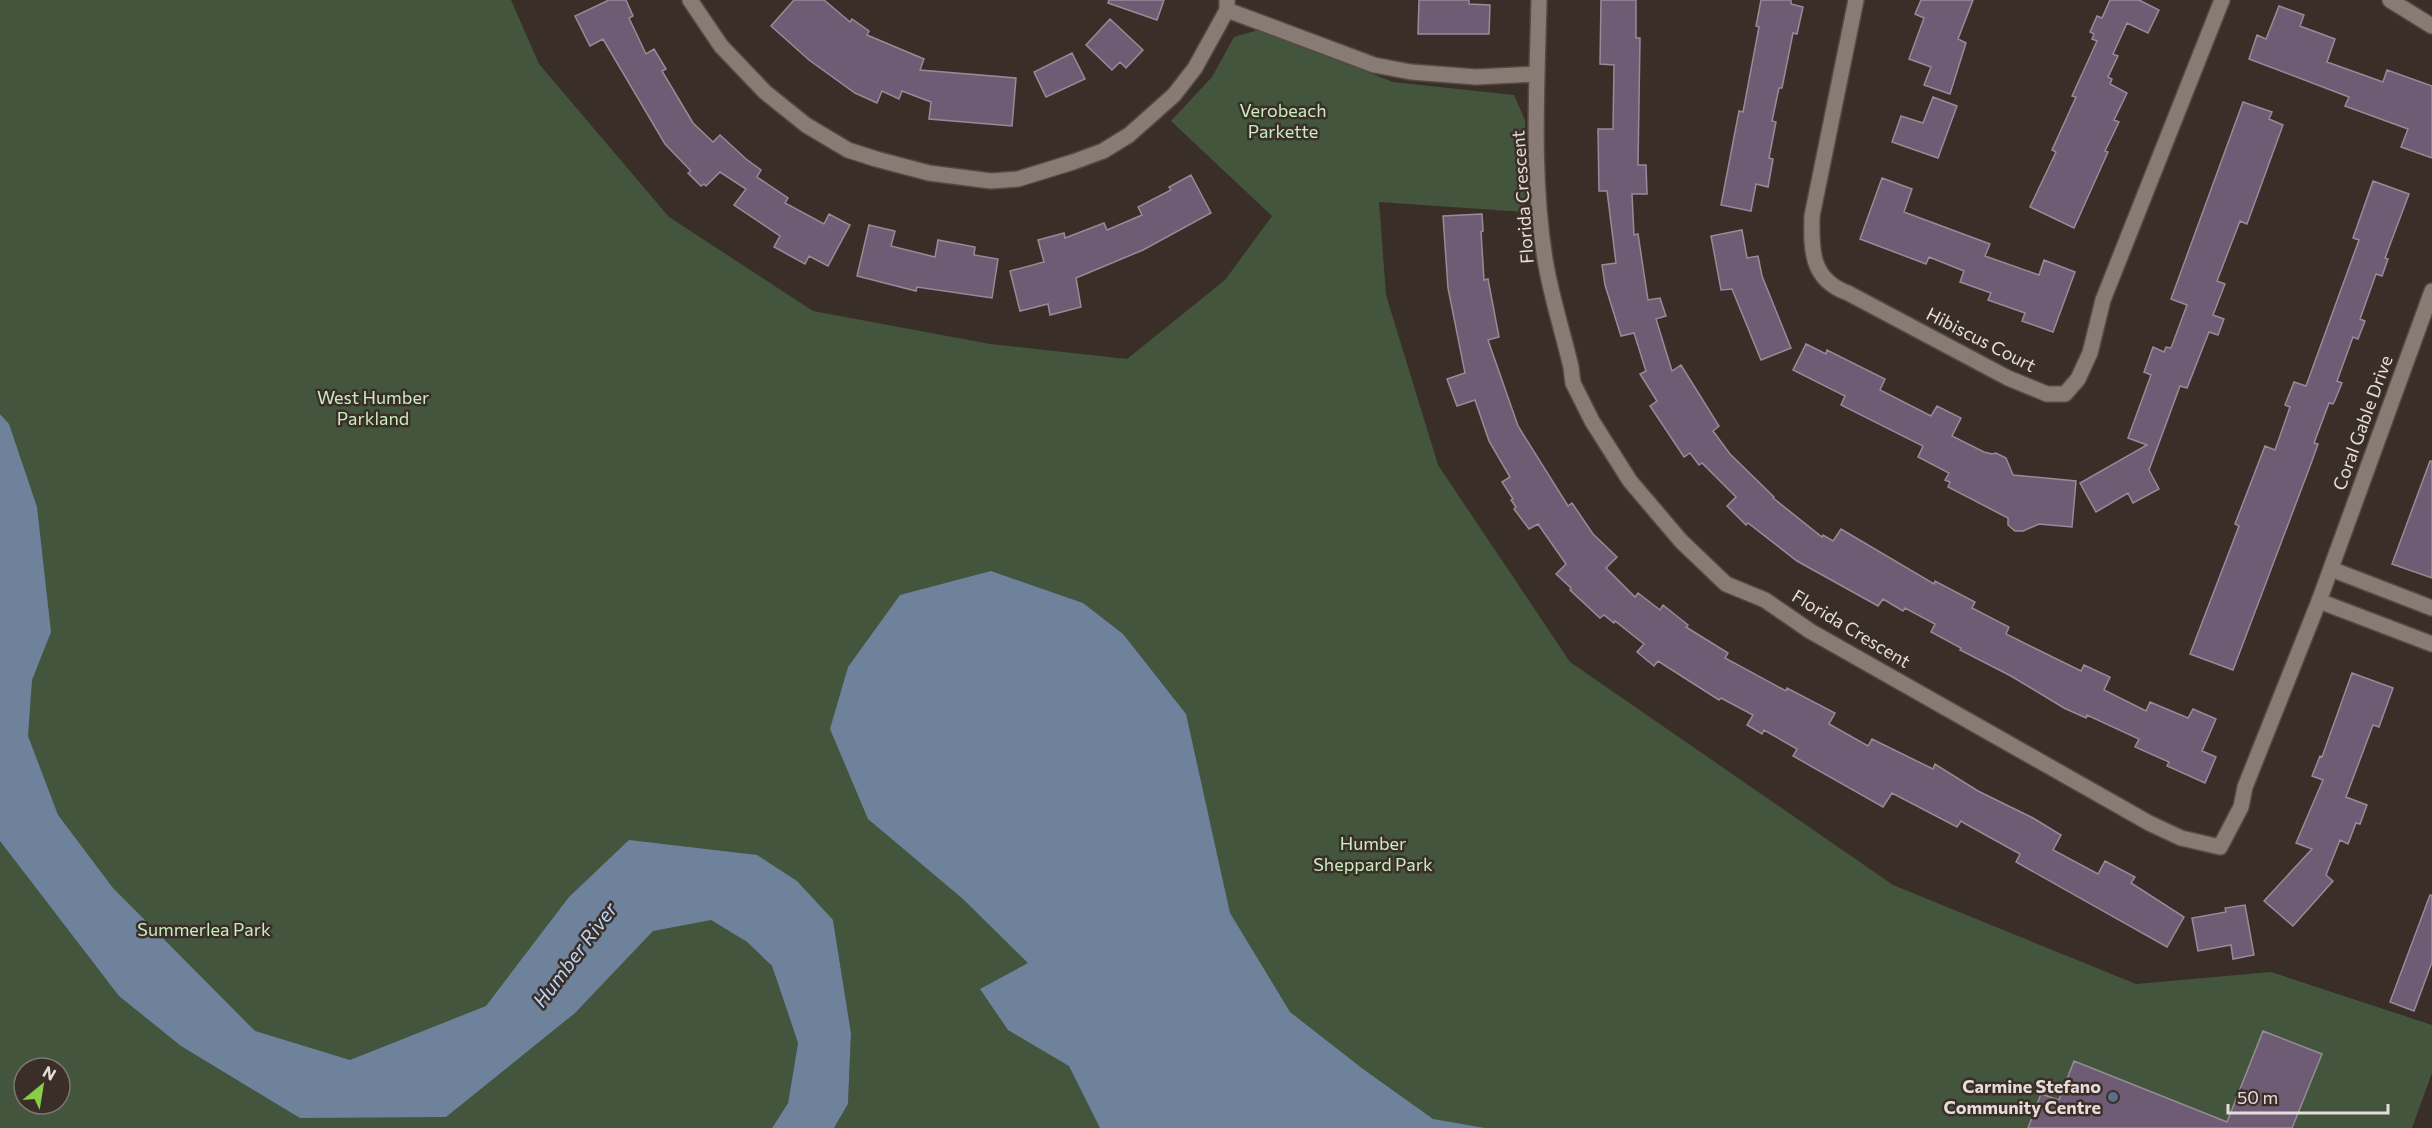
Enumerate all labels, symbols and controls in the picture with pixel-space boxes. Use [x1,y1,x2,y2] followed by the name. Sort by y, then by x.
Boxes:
[1240,99,1327,142] park label: Verobeach Parkette
[1506,130,1538,265] street label: Florida Crescent
[1923,302,2040,376] street label: Hibiscus Court
[2327,352,2397,493] street label: Coral Gable Drive
[317,386,429,429] park label: West Humber Parkland
[1789,584,1914,672] street label: Florida Crescent
[1313,832,1433,875] park label: Humber Sheppard Park
[527,896,622,1012] water label: Humber River
[137,918,271,940] park label: Summerlea Park
[12,1056,72,1116] north arrow
[40,1061,60,1084] text: N
[1943,1075,2101,1118] place label: Carmine Stefano Community Centre
[2228,1077,2388,1115] scale bar
[2237,1086,2278,1108] text: 50 m
[2106,1090,2120,1104] marker: Carmine Stefano Community Centre

